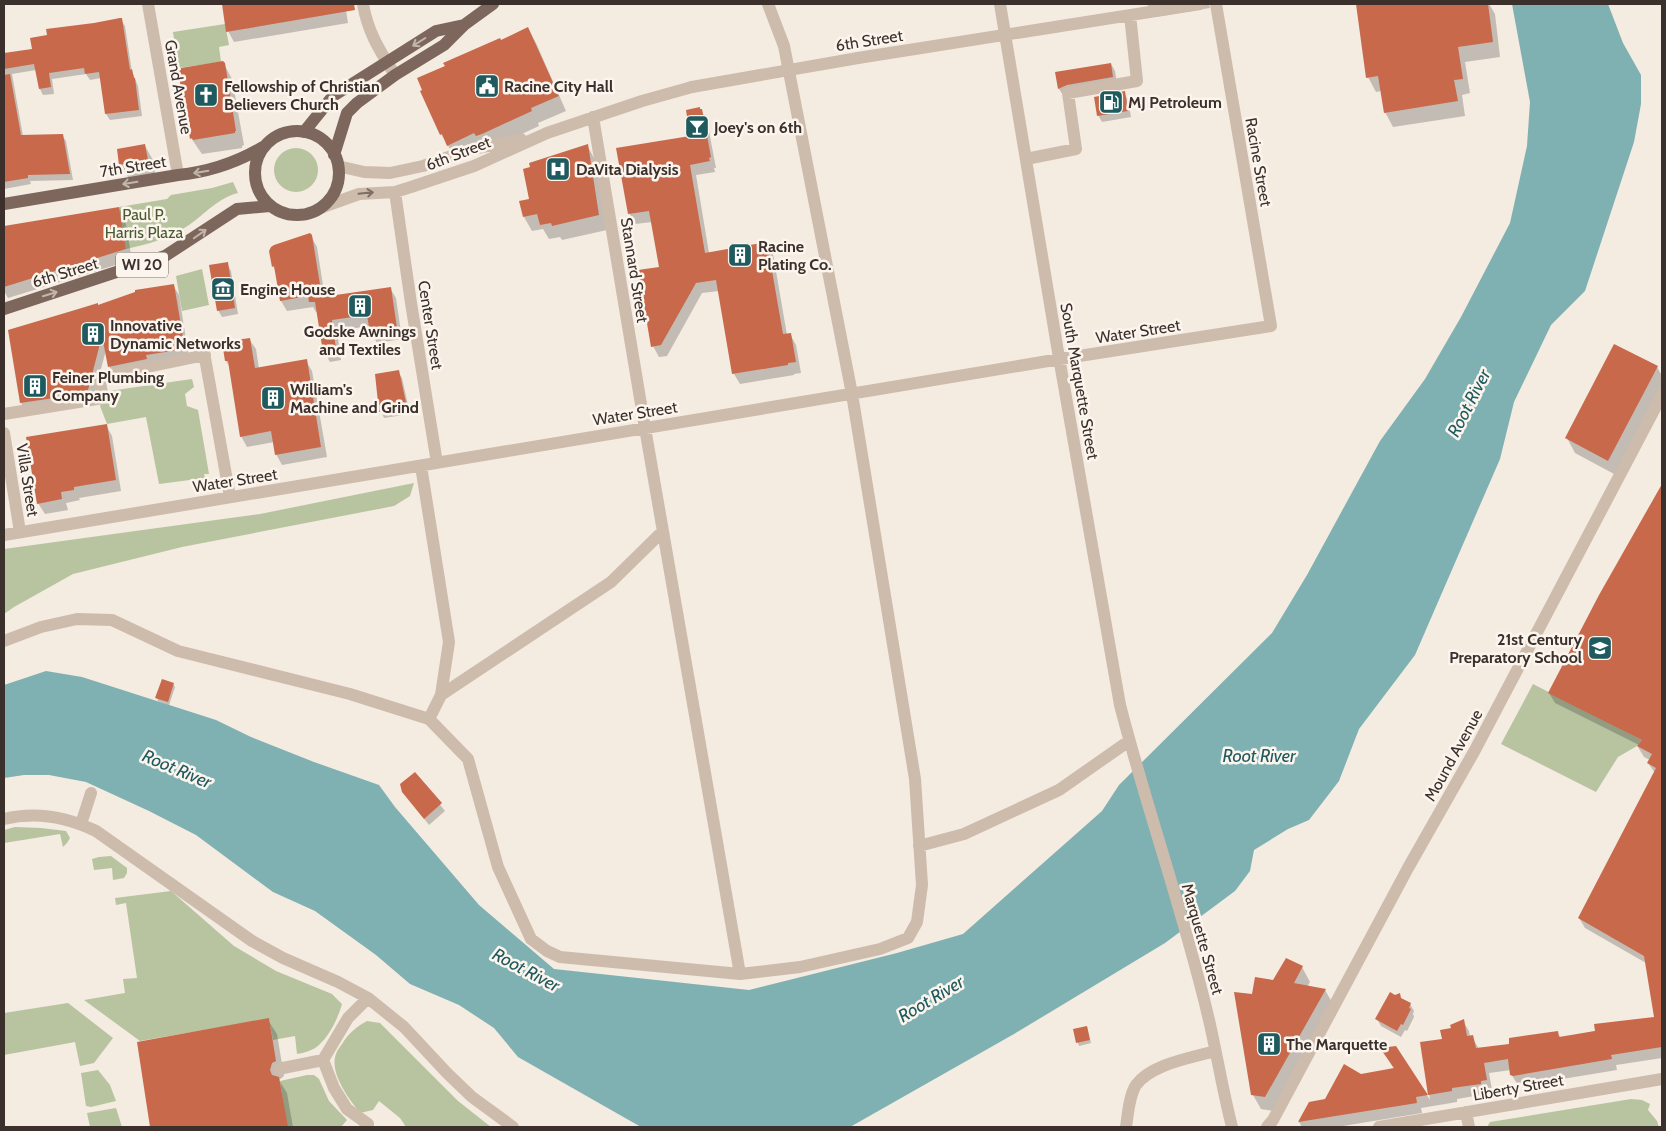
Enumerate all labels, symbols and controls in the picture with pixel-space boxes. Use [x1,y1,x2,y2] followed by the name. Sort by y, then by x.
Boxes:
[834,26,905,55] street label: 6th Street
[412,37,426,47] one-way arrow
[161,38,196,136] street label: Grand Avenue
[474,73,500,99] public building icon: Racine City Hall
[224,77,380,114] place label: Fellowship of Christian Believers Church
[504,77,613,96] place label: Racine City Hall
[193,82,219,108] church icon: Fellowship of Christian Believers Church
[1098,89,1124,115] fuel station icon: MJ Petroleum
[1128,93,1222,112] place label: MJ Petroleum
[684,114,710,140] bar icon: Joey's on 6th
[1241,116,1276,209] street label: Racine Street
[713,118,802,137] place label: Joey's on 6th
[423,132,494,174] street label: 6th Street
[99,152,168,181] street label: 7th Street
[545,156,571,182] hospital icon: DaVita Dialysis
[576,160,679,179] place label: DaVita Dialysis
[194,168,210,178] one-way arrow
[122,179,138,189] one-way arrow
[358,188,374,198] one-way arrow
[105,205,183,242] park label: Paul P. Harris Plaza
[617,216,652,325] street label: Stannard Street
[193,229,207,239] one-way arrow
[758,237,832,274] place label: Racine Plating Co.
[727,242,753,268] building icon: Racine Plating Co.
[116,252,168,278] road number: WI 20
[30,253,101,291] street label: 6th Street
[210,276,236,302] museum icon: Engine House
[414,279,447,372] street label: Center Street
[240,280,335,299] place label: Engine House
[42,289,58,298] one-way arrow
[347,293,373,319] building icon: Godske Awnings and Textiles
[1056,301,1103,461] street label: South Marquette Street
[1094,315,1182,348] street label: Water Street
[110,316,241,353] place label: Innovative Dynamic Networks
[80,321,106,347] building icon: Innovative Dynamic Networks
[304,322,416,359] place label: Godske Awnings and Textiles
[1443,364,1496,440] water label: Root River
[52,368,164,405] place label: Feiner Plumbing Company
[22,373,48,399] building icon: Feiner Plumbing Company
[290,380,419,417] place label: William's Machine and Grind
[260,385,286,411] building icon: William's Machine and Grind
[591,397,679,430] street label: Water Street
[12,442,43,519] street label: Villa Street
[191,464,279,497] street label: Water Street
[1449,630,1582,667] place label: 21st Century Preparatory School
[1587,635,1613,661] school or university icon: 21st Century Preparatory School
[1420,706,1487,805] street label: Mound Avenue
[139,745,216,794] water label: Root River
[1223,745,1297,767] water label: Root River
[1178,881,1228,997] street label: Marquette Street
[489,943,565,998] water label: Root River
[894,970,969,1027] water label: Root River
[1256,1031,1282,1057] building icon: The Marquette
[1286,1035,1387,1054] place label: The Marquette
[1471,1070,1565,1105] street label: Liberty Street

